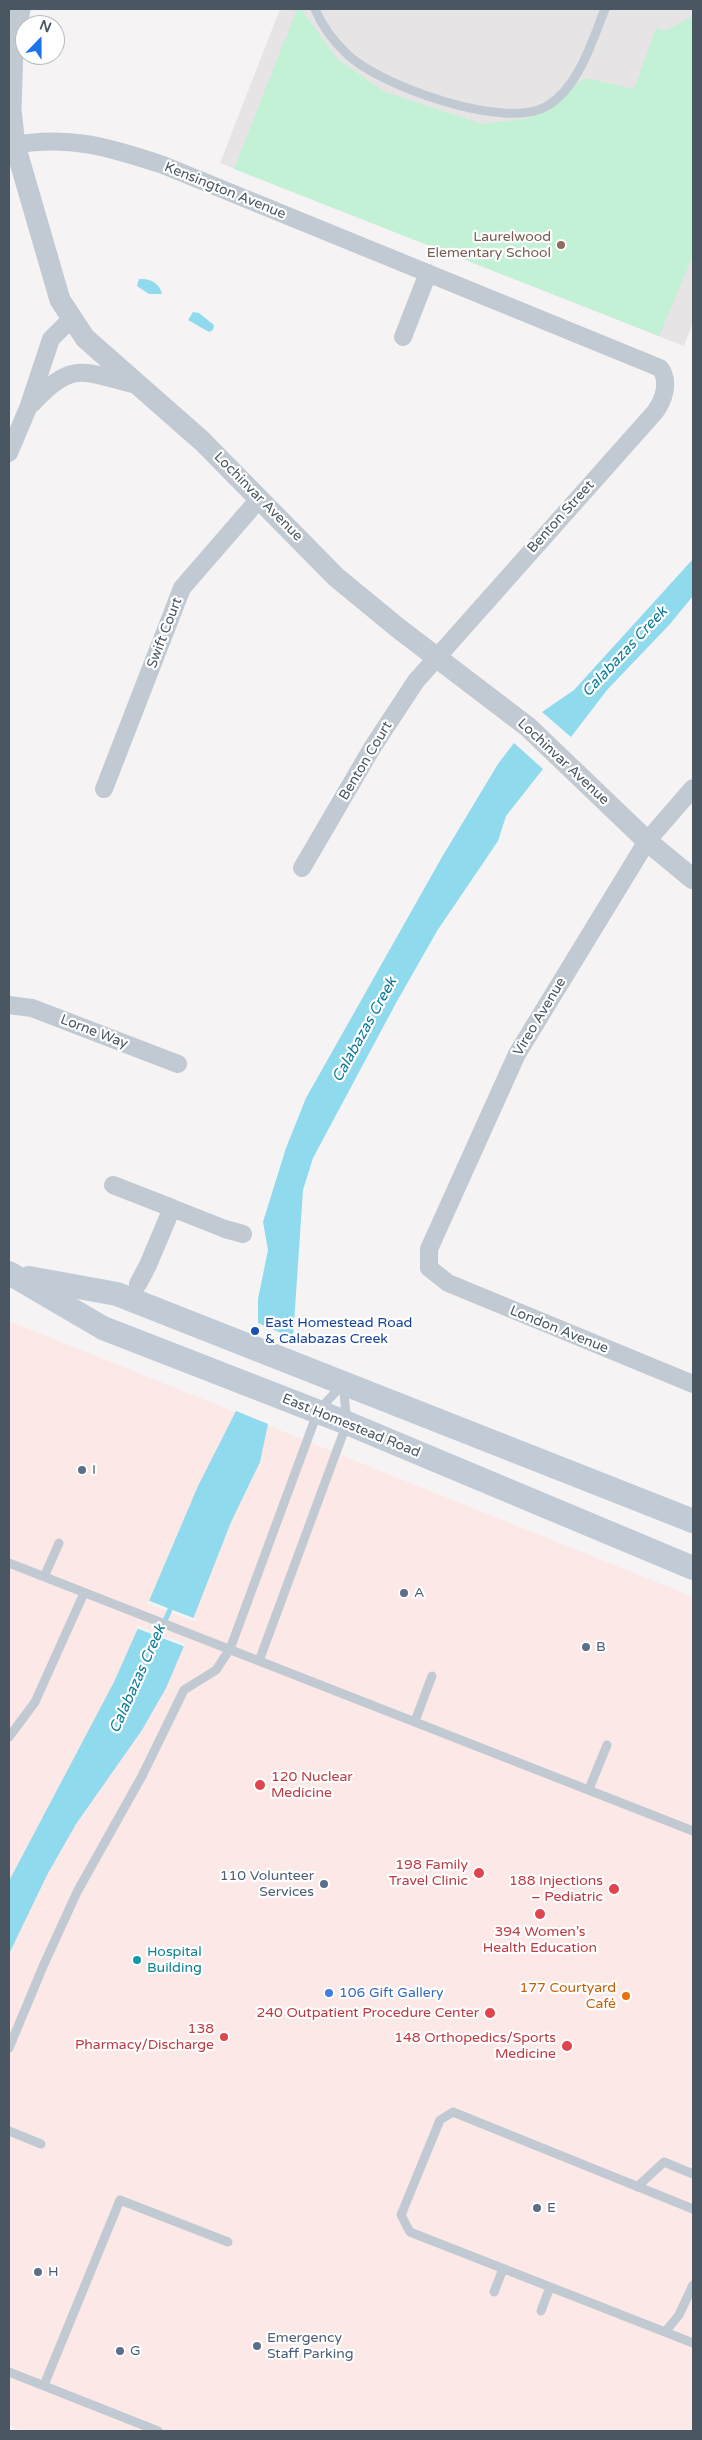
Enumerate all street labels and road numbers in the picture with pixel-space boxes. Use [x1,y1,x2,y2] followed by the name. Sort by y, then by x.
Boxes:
[162,159,288,223] street label: Kensington Avenue
[210,449,306,545] street label: Lochinvar Avenue
[524,477,598,557] street label: Benton Street
[144,595,186,671] street label: Swift Court
[514,715,612,809] street label: Lochinvar Avenue
[336,718,396,804] street label: Benton Court
[510,975,570,1059] street label: Vireo Avenue
[58,1011,130,1053] street label: Lorne Way
[507,1303,611,1357] street label: London Avenue
[280,1391,422,1461] street label: East Homestead Road

